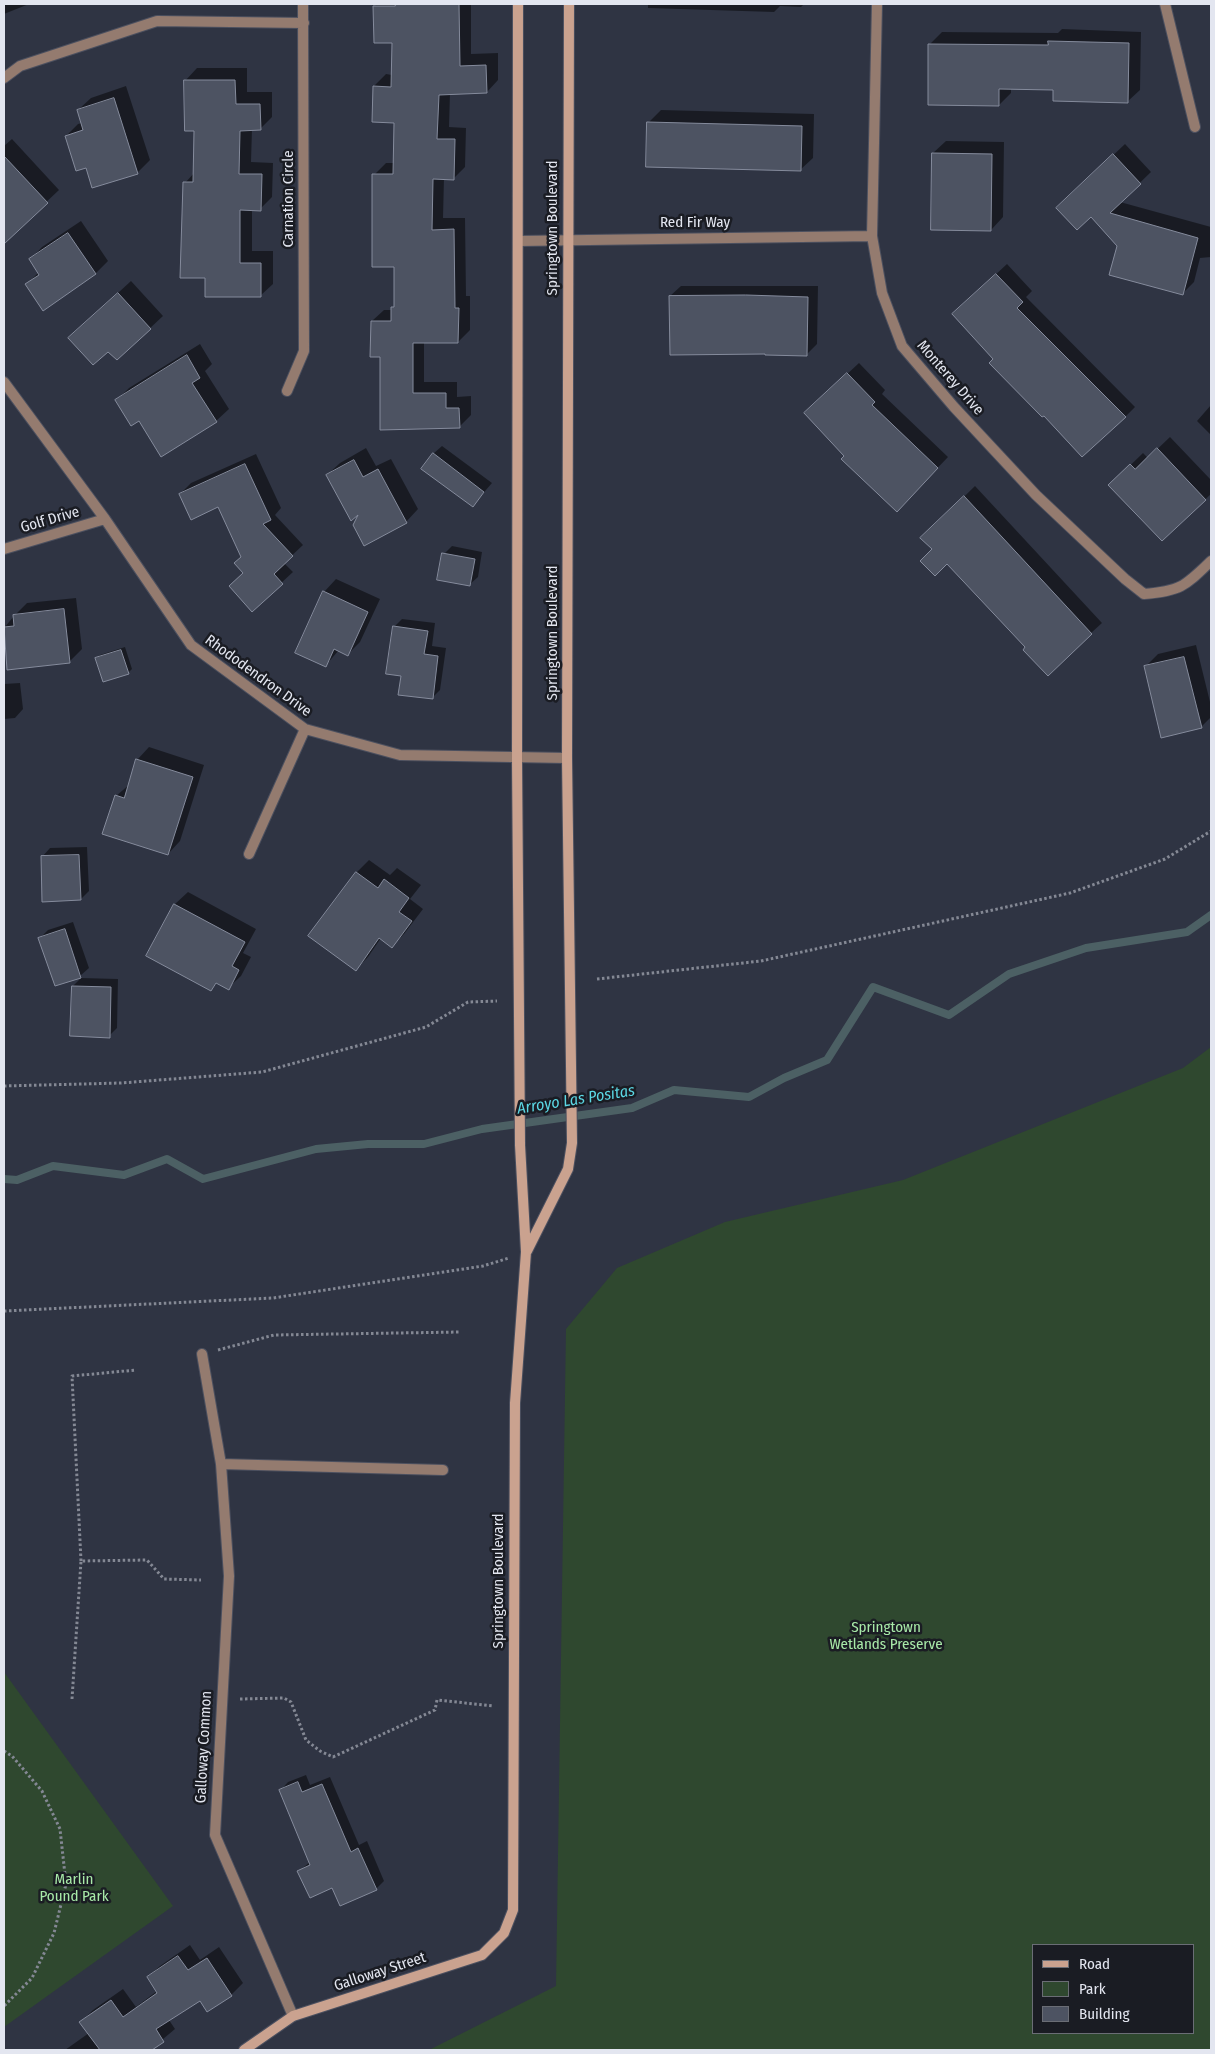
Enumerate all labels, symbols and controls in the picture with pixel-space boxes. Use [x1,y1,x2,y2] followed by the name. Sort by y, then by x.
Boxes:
[280,150,298,248] street label: Carnation Circle
[544,160,562,296] street label: Springtown Boulevard
[660,214,730,232] street label: Red Fir Way
[913,337,987,419] street label: Monterey Drive
[19,503,81,537] street label: Golf Drive
[544,565,562,701] street label: Springtown Boulevard
[201,631,315,721] street label: Rhododendron Drive
[516,1081,636,1119] water label: Arroyo Las Positas
[490,1513,508,1649] street label: Springtown Boulevard
[829,1619,943,1654] park label: Springtown Wetlands Preserve
[192,1690,216,1804] street label: Galloway Common
[39,1871,109,1906] park label: Marlin Pound Park
[1032,1944,1195,2034] legend
[332,1949,428,1995] street label: Galloway Street
[1079,1955,1110,1973] text: Road
[1079,1980,1106,1998] text: Park
[1079,2005,1130,2023] text: Building

